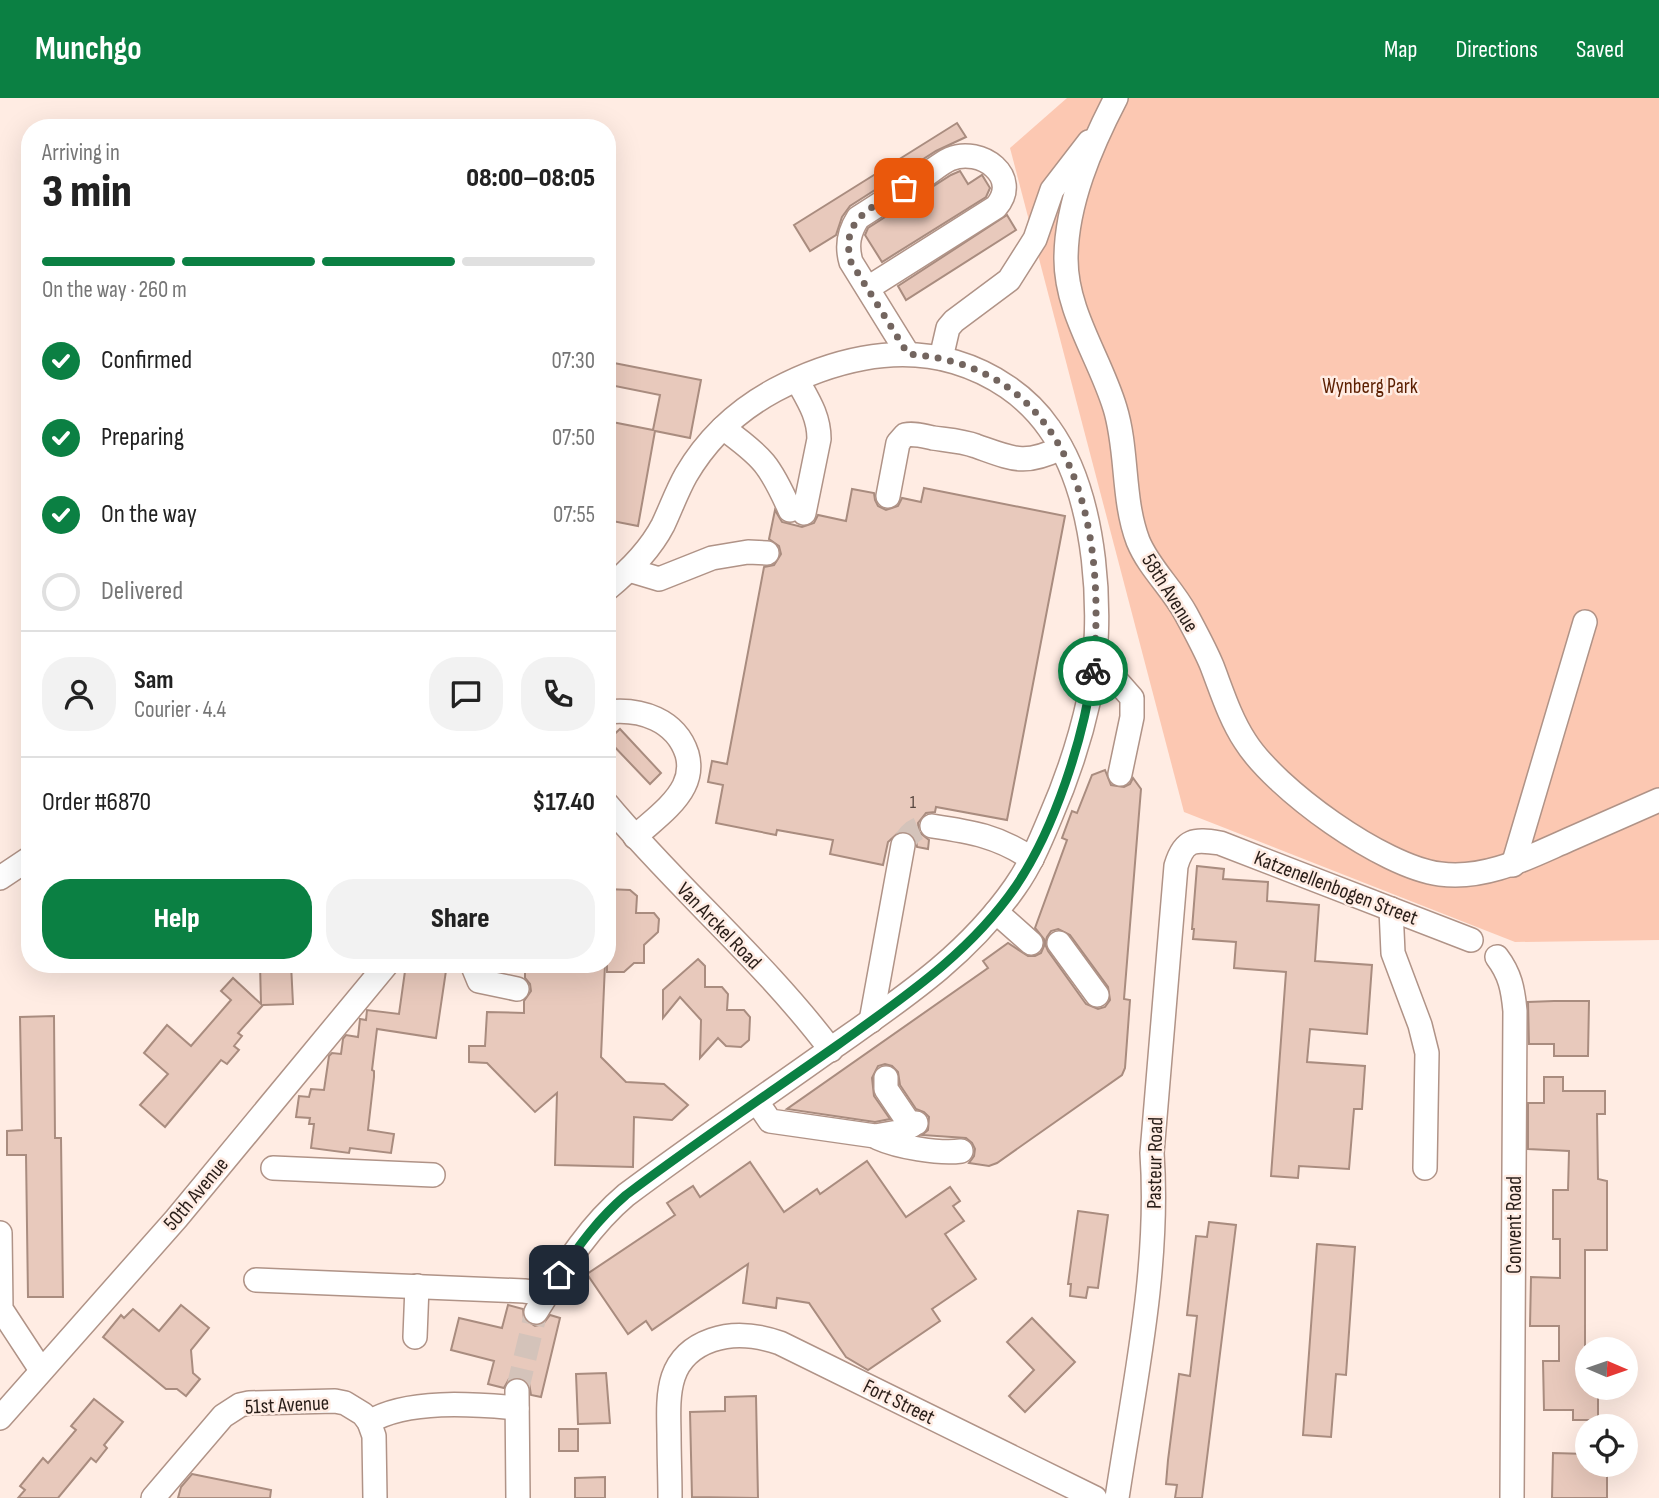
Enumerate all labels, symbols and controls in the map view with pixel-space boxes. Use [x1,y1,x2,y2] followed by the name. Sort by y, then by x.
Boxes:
[35,29,142,69] text: Munchgo
[1384,35,1417,64] text: Map
[1455,35,1538,64] text: Directions
[1576,35,1624,64] text: Saved
[42,139,120,167] text: Arriving in
[874,158,934,218] pin
[466,163,595,194] text: 08:00–08:05
[42,165,132,220] text: 3 min
[885,169,923,207] icon: bag
[42,276,187,304] text: On the way · 260 m
[42,342,80,380] icon: check
[101,345,192,376] text: Confirmed
[552,347,595,375] text: 07:30
[1322,374,1418,399] park label: Wynberg Park
[42,419,80,457] icon: check
[101,422,184,453] text: Preparing
[552,424,595,452] text: 07:50
[42,496,80,534] icon: check
[101,499,197,530] text: On the way
[553,501,595,529] text: 07:55
[1136,549,1204,637] street label: 58th Avenue
[101,576,183,607] text: Delivered
[1058,636,1128,706] courier
[1074,652,1112,690] icon: bike
[42,657,116,731] button: person
[429,657,503,731] button: chat
[521,657,595,731] button: phone
[134,665,174,696] text: Sam
[134,696,226,724] text: Courier · 4.4
[42,787,151,818] text: Order #6870
[532,787,595,818] text: $17.40
[910,792,917,813] house number: 1
[1251,845,1421,931] street label: Katzenellenbogen Street
[671,877,767,975] street label: Van Arckel Road
[42,879,312,959] button: Help
[326,879,595,959] button: Share
[1142,1117,1168,1209] street label: Pasteur Road
[158,1152,234,1236] street label: 50th Avenue
[1502,1176,1527,1274] street label: Convent Road
[529,1245,589,1305] pin
[540,1256,578,1294] icon: home
[1575,1337,1638,1400] north arrow
[1575,1337,1638,1477] map controls
[859,1374,939,1430] street label: Fort Street
[244,1390,330,1420] street label: 51st Avenue
[1575,1414,1638,1477] button: locate

